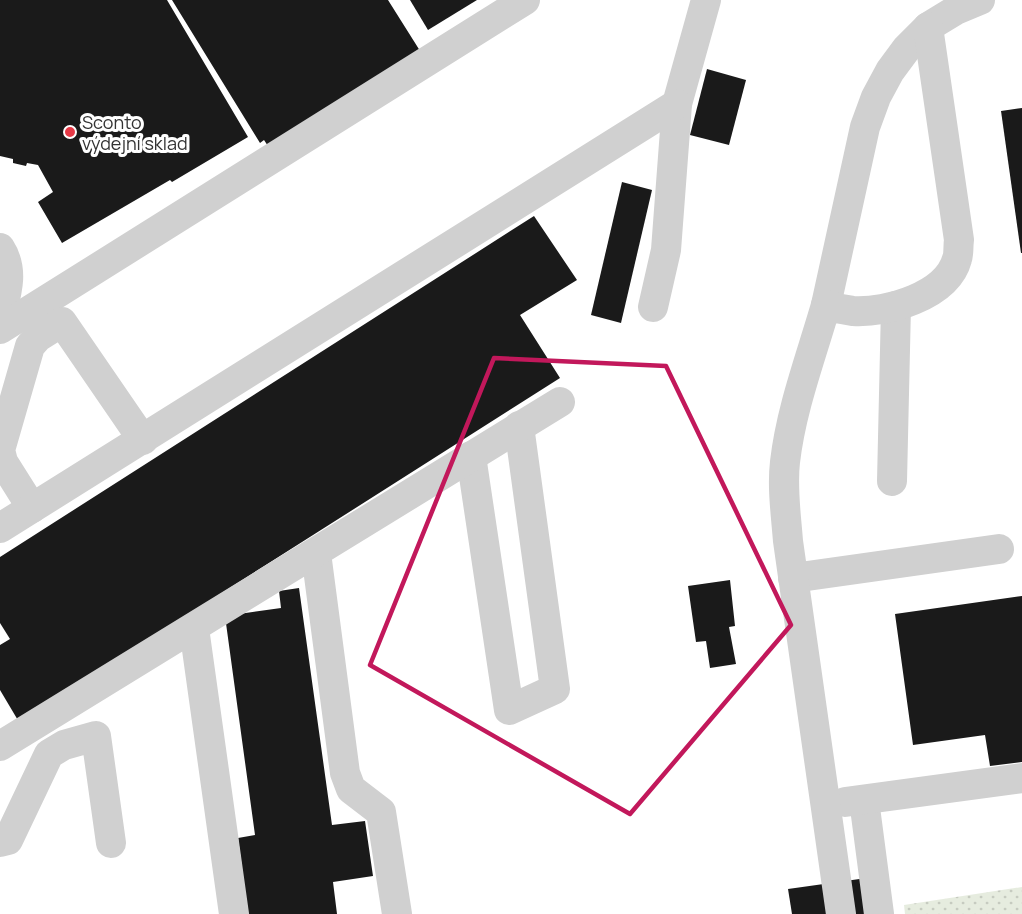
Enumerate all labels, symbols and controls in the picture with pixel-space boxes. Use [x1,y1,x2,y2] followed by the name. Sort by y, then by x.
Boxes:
[82,110,188,155] place label: Sconto výdejní sklad
[63,125,77,139] marker: Sconto výdejní sklad

